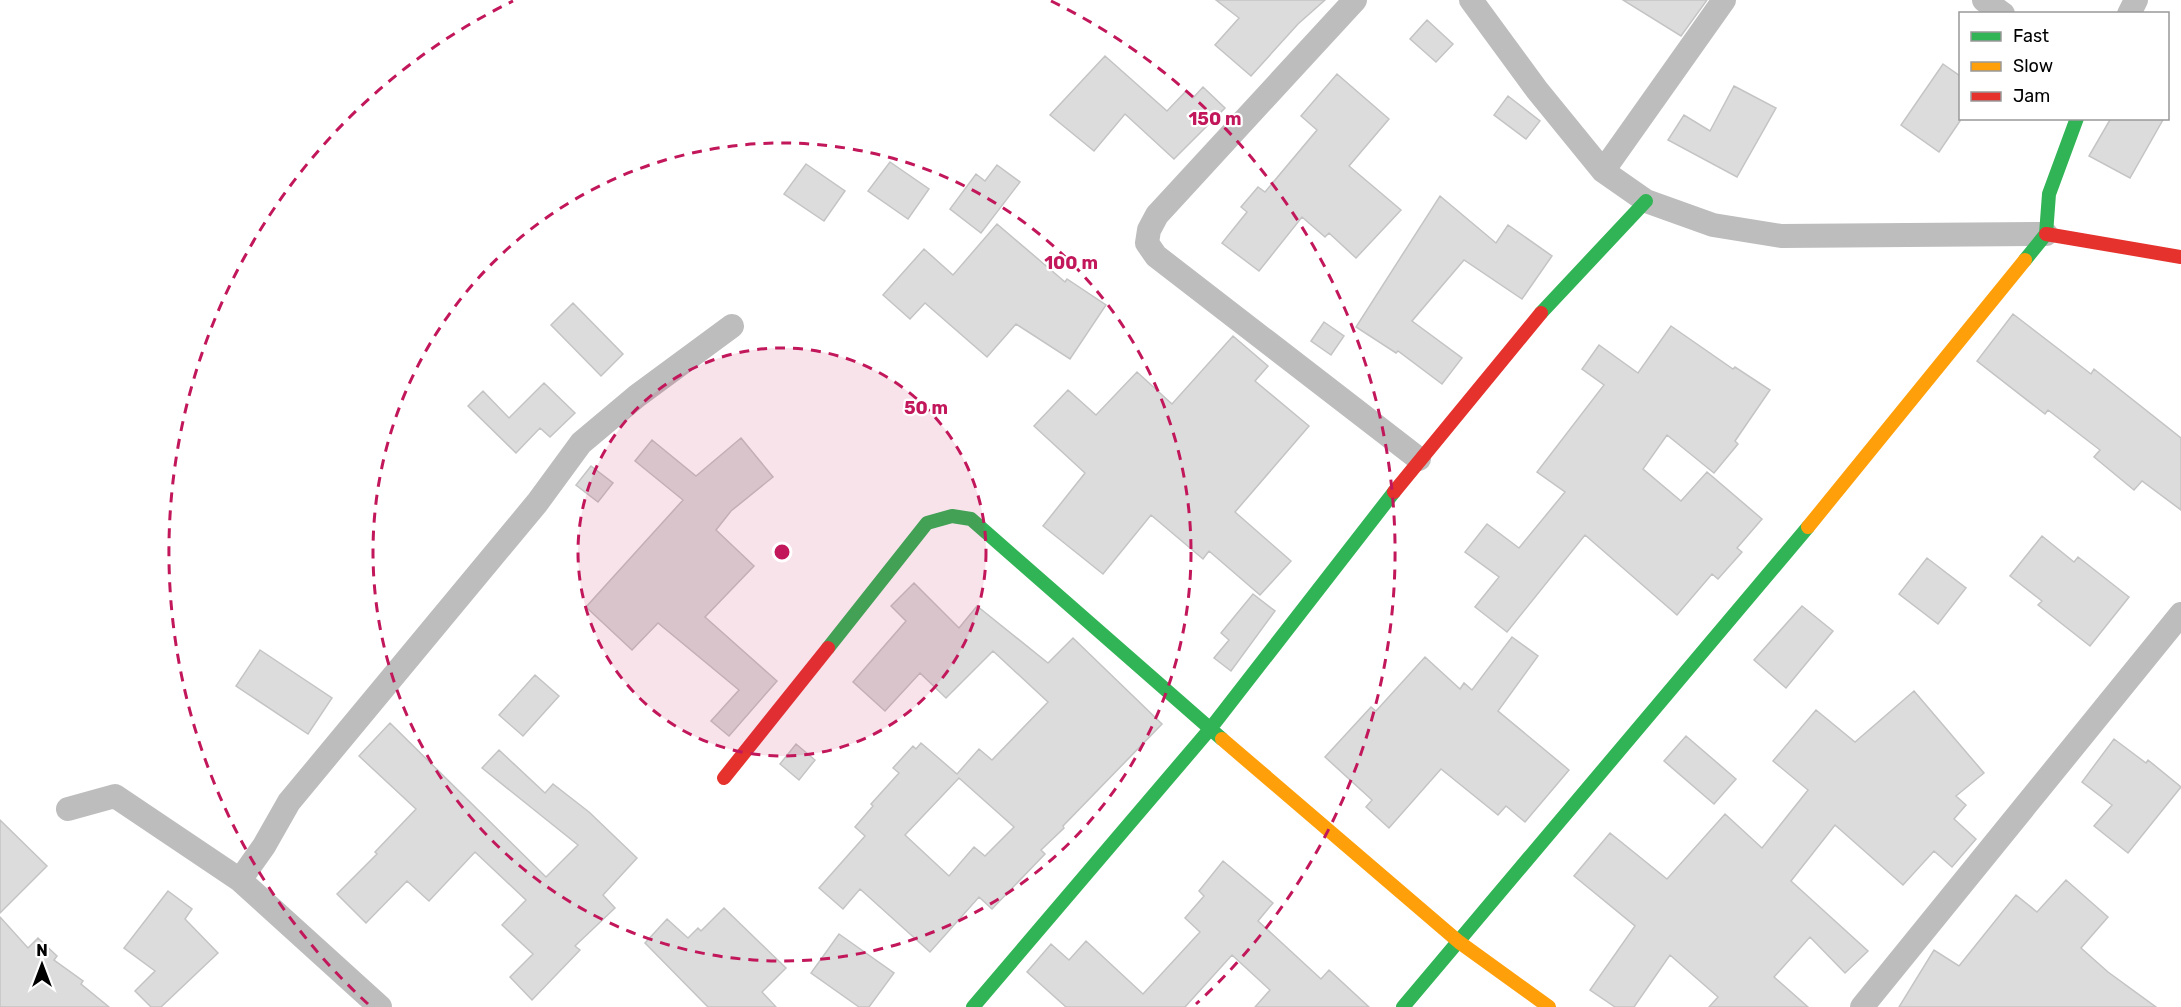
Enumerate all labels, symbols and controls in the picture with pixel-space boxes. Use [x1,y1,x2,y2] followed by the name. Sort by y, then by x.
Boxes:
[1959,12,2169,120] legend
[2013,25,2049,47] text: Fast
[2013,55,2053,77] text: Slow
[2013,85,2050,107] text: Jam
[1188,108,1242,130] text: 150 m
[1044,252,1098,274] text: 100 m
[904,397,948,419] text: 50 m
[772,542,792,562] centre of rings
[12,935,72,995] north arrow
[36,941,48,960] text: N

